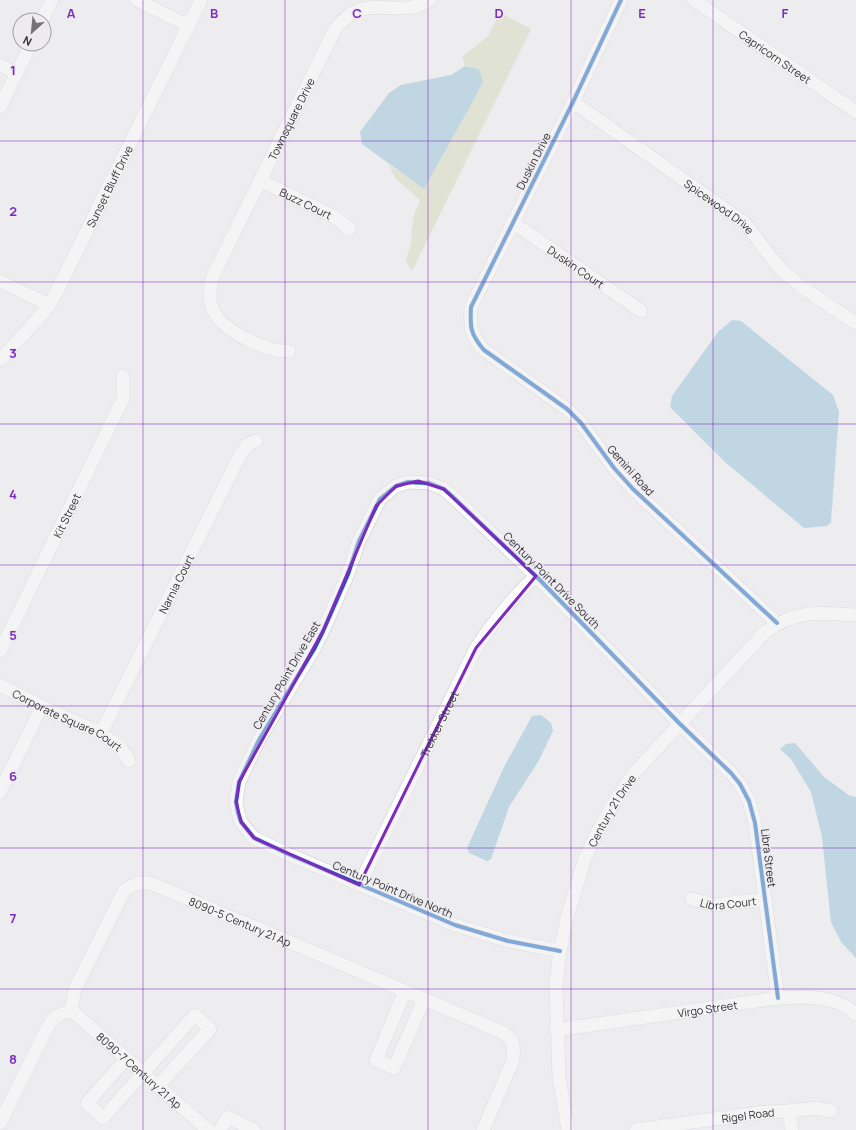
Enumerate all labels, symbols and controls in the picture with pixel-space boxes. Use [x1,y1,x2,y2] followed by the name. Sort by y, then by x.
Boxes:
[67,4,76,22] text: A
[210,4,218,22] text: B
[352,4,362,22] text: C
[494,4,504,22] text: D
[638,4,646,22] text: E
[782,4,789,22] text: F
[12,12,52,52] north arrow
[736,26,814,87] street label: Capricorn Street
[20,33,34,50] text: N
[10,61,16,79] text: 1
[264,74,318,162] street label: Townsquare Drive
[512,129,554,192] street label: Duskin Drive
[82,142,136,230] street label: Sunset Bluff Drive
[682,175,758,237] street label: Spicewood Drive
[277,184,335,222] street label: Buzz Court
[9,202,17,220] text: 2
[545,241,608,291] street label: Duskin Court
[9,344,17,362] text: 3
[604,441,658,499] street label: Gemini Road
[9,485,17,503] text: 4
[49,490,84,540] street label: Kit Street
[500,528,604,632] street label: Century Point Drive South
[155,551,197,616] street label: Narnia Court
[249,618,323,732] street label: Century Point Drive East
[9,626,17,644] text: 5
[10,685,126,754] street label: Corporate Square Court
[416,688,461,759] street label: Trekker Street
[9,767,17,785] text: 6
[584,771,639,849] street label: Century 21 Drive
[758,828,780,888] street label: Libra Street
[331,857,455,921] street label: Century Point Drive North
[187,893,294,950] street label: 8090-5 Century 21 Ap
[699,893,757,913] street label: Libra Court
[10,909,17,927] text: 7
[677,996,738,1020] street label: Virgo Street
[94,1028,186,1112] street label: 8090-7 Century 21 Ap
[9,1050,17,1068] text: 8
[720,1104,775,1125] street label: Rigel Road

